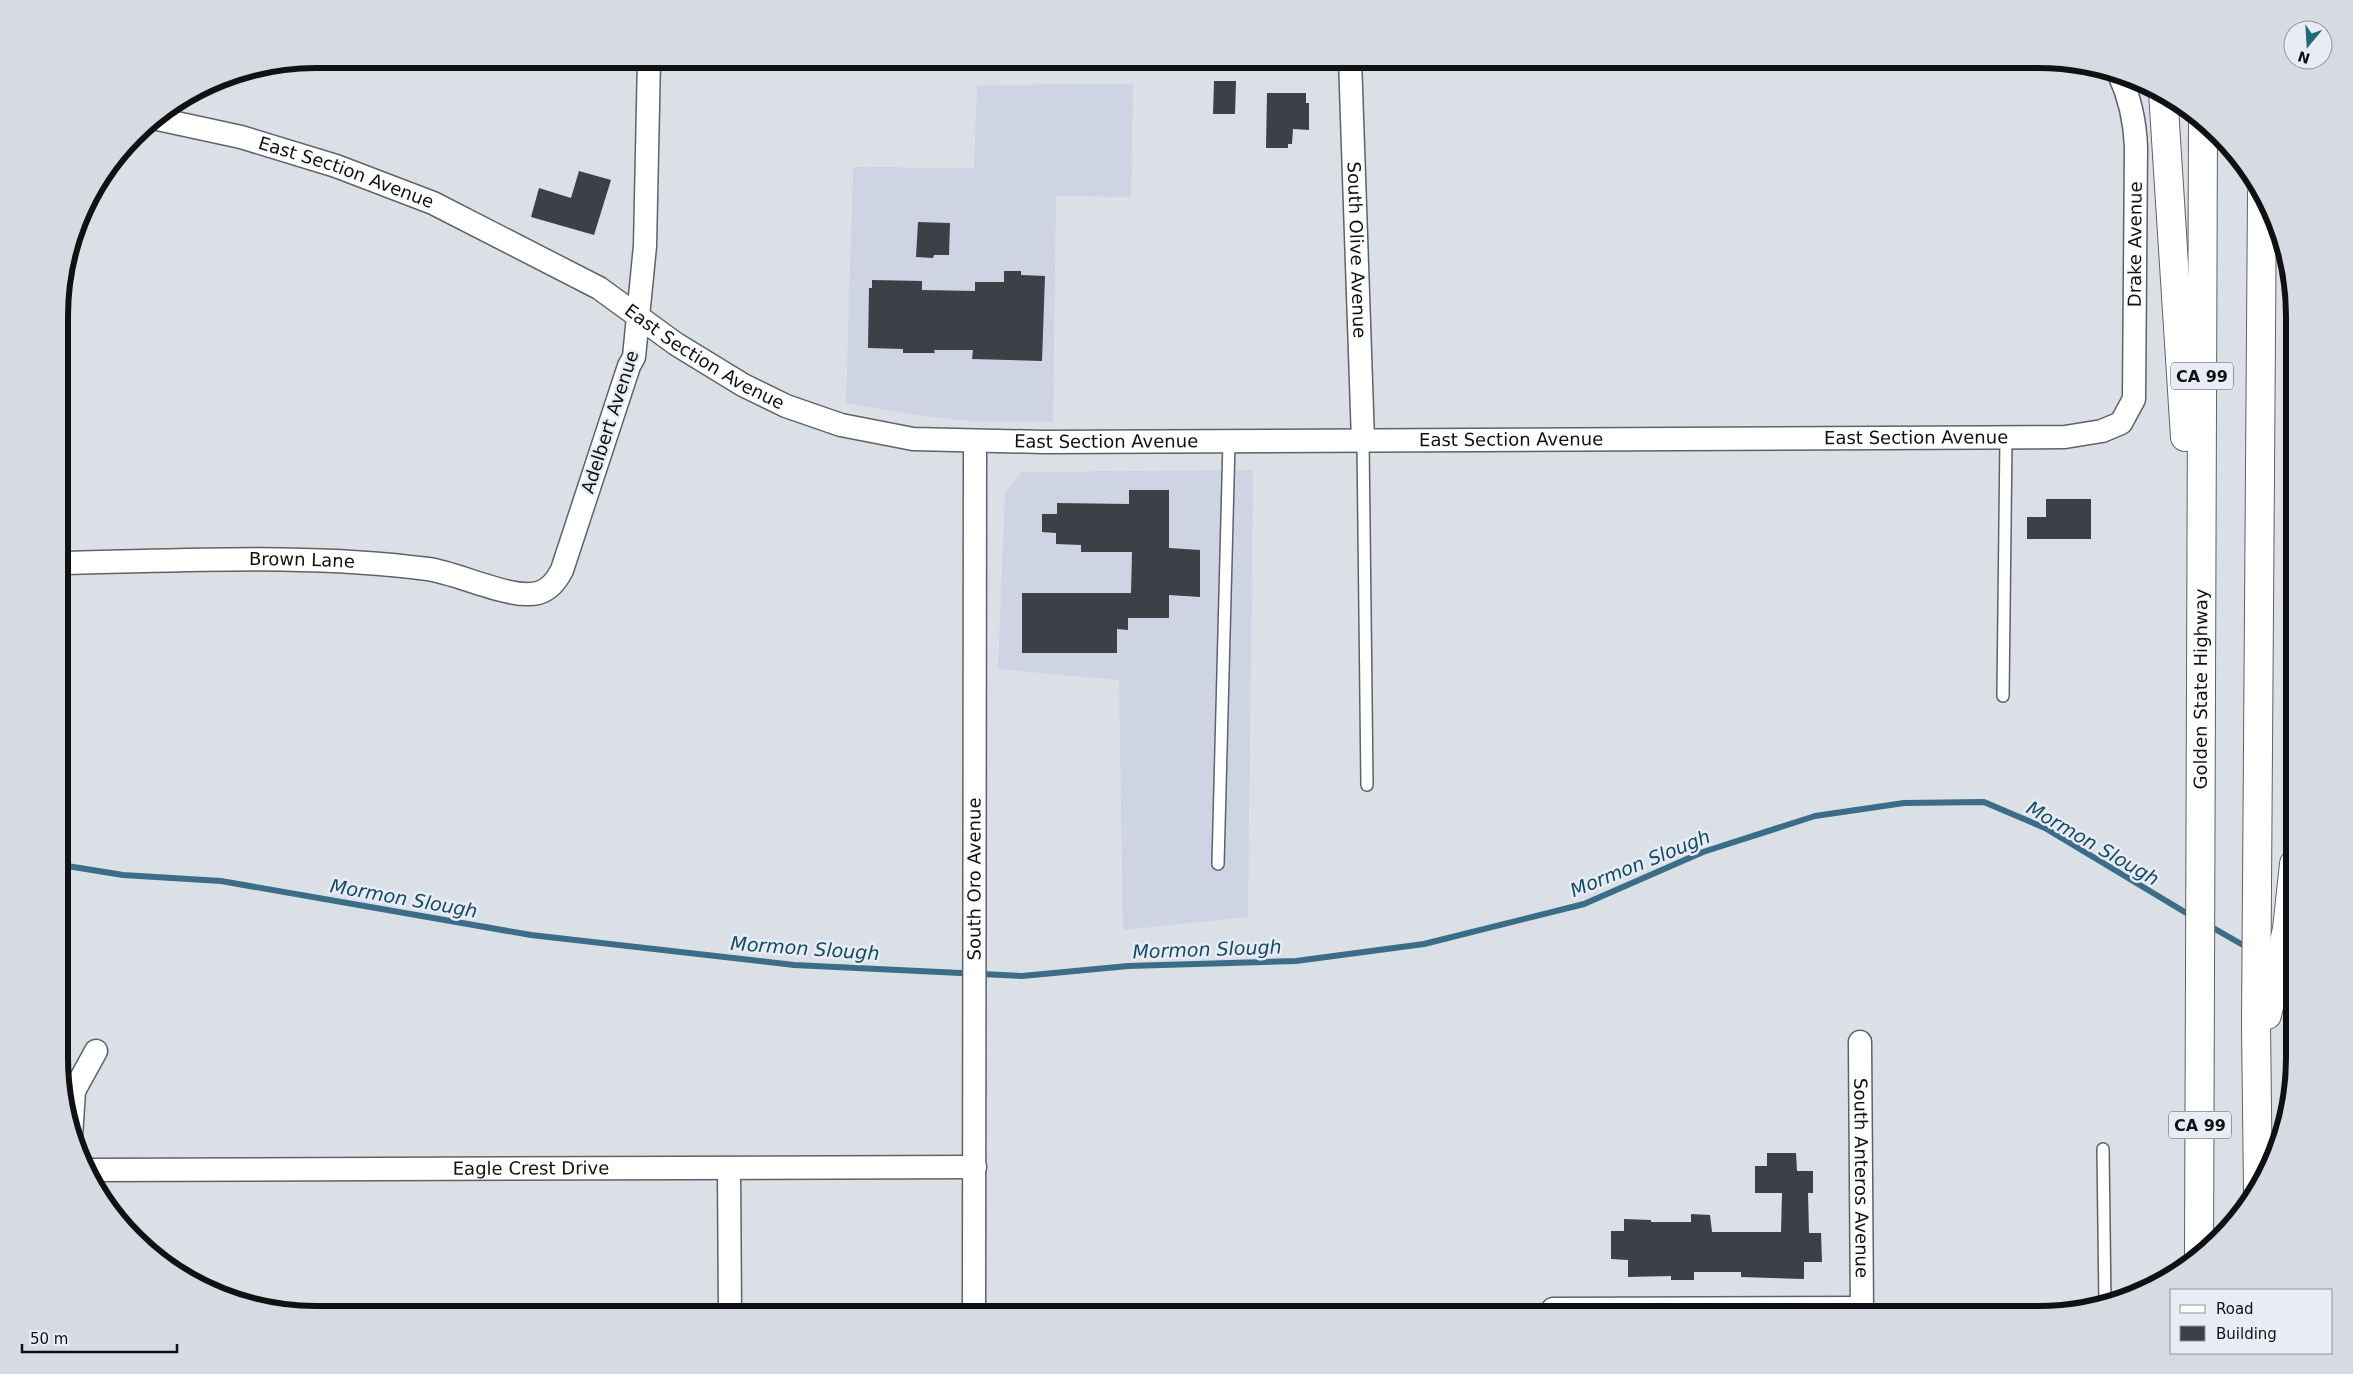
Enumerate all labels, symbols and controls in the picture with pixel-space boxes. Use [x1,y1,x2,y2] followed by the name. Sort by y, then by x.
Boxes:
[2283,20,2333,70] north arrow
[2296,48,2312,67] text: N
[256,132,437,212] street label: East Section Avenue
[1343,161,1370,339] street label: South Olive Avenue
[2124,181,2146,307] street label: Drake Avenue
[621,299,788,414] street label: East Section Avenue
[577,348,643,496] street label: Adelbert Avenue
[2171,362,2233,390] road number: CA 99
[1824,426,2008,448] street label: East Section Avenue
[1419,428,1603,450] street label: East Section Avenue
[1014,430,1198,452] street label: East Section Avenue
[249,548,355,572] street label: Brown Lane
[2190,588,2211,789] street label: Golden State Highway
[2023,796,2163,890] water label: Mormon Slough
[963,798,985,960] street label: South Oro Avenue
[1567,825,1713,901] water label: Mormon Slough
[329,874,479,922] water label: Mormon Slough
[730,932,880,964] water label: Mormon Slough
[1132,935,1282,963] water label: Mormon Slough
[1850,1078,1873,1278] street label: South Anteros Avenue
[2169,1112,2231,1138] road number: CA 99
[453,1157,609,1179] street label: Eagle Crest Drive
[2170,1289,2333,1354] legend
[2216,1300,2254,1318] text: Road
[22,1322,178,1354] scale bar
[2216,1325,2277,1343] text: Building
[30,1330,68,1348] text: 50 m

